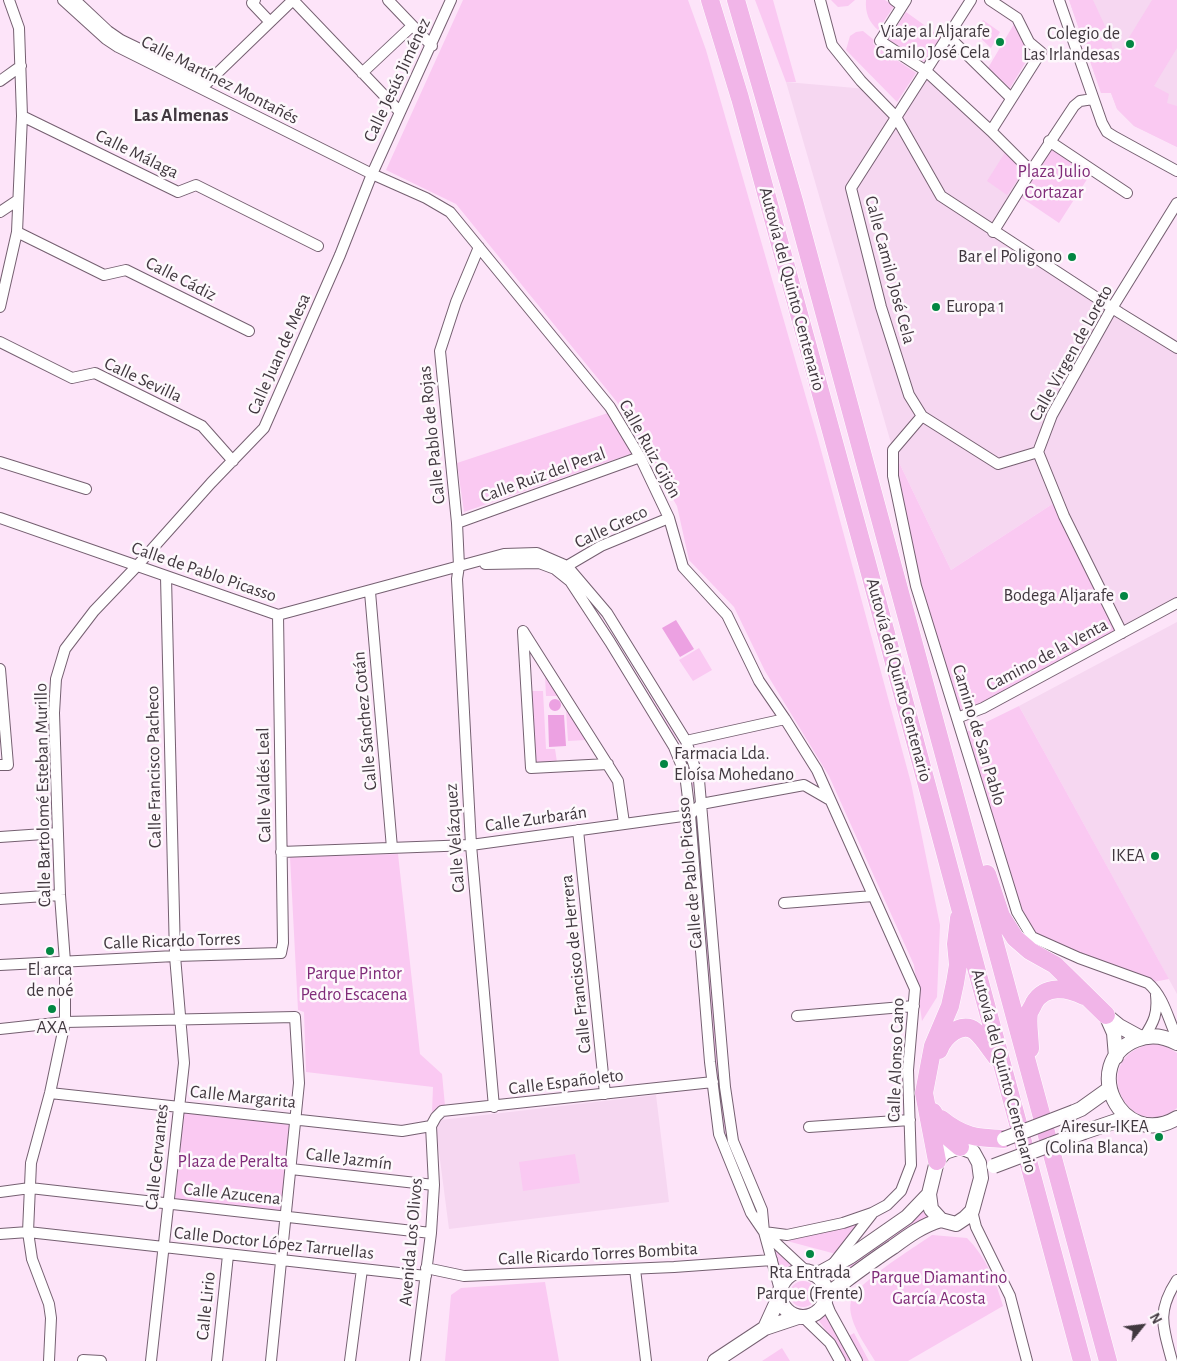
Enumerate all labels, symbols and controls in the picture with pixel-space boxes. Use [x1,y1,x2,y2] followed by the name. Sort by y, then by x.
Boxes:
[359,15,435,145] street label: Calle Jesús Jiménez
[875,21,990,64] place label: Viaje al Aljarafe Camilo José Cela
[1023,23,1120,66] place label: Colegio de Las Irlandesas
[138,31,302,129] street label: Calle Martínez Montañés
[994,36,1006,48] marker: Viaje al Aljarafe Camilo José Cela
[1124,38,1136,50] marker: Colegio de Las Irlandesas
[134,104,228,126] district label: Las Almenas
[92,125,182,183] street label: Calle Málaga
[1017,161,1091,203] park label: Plaza Julio Cortazar
[754,185,830,393] street label: Autovía del Quinto Centenario
[860,194,920,346] street label: Calle Camilo José Cela
[958,246,1062,268] place label: Bar el Poligono
[1066,251,1078,263] marker: Bar el Poligono
[142,252,220,306] street label: Calle Cádiz
[1025,281,1117,425] street label: Calle Virgen de Loreto
[243,290,315,418] street label: Calle Juan de Mesa
[946,296,1005,318] place label: Europa 1
[930,301,942,313] marker: Europa 1
[101,353,185,407] street label: Calle Sevilla
[414,365,450,505] street label: Calle Pablo de Rojas
[614,396,686,502] street label: Calle Ruiz Gijón
[477,442,609,508] street label: Calle Ruiz del Peral
[571,501,651,553] street label: Calle Greco
[129,537,279,607] street label: Calle de Pablo Picasso
[861,576,937,784] street label: Autovía del Quinto Centenario
[1003,585,1114,607] place label: Bodega Aljarafe
[1118,590,1130,602] marker: Bodega Aljarafe
[982,614,1112,696] street label: Camino de la Venta
[348,651,382,791] street label: Calle Sánchez Cotán
[947,662,1011,808] street label: Camino de San Pablo
[30,683,56,907] street label: Calle Bartolomé Esteban Murillo
[142,686,166,848] street label: Calle Francisco Pacheco
[252,727,276,843] street label: Calle Valdés Leal
[674,743,794,786] place label: Farmacia Lda. Eloísa Mohedano
[658,758,670,770] marker: Farmacia Lda. Eloísa Mohedano
[440,783,470,893] street label: Calle Velázquez
[673,796,707,950] street label: Calle de Pablo Picasso
[484,801,588,837] street label: Calle Zurbarán
[1111,845,1145,867] place label: IKEA
[1149,850,1161,862] marker: IKEA
[556,874,596,1054] street label: Calle Francisco de Herrera
[103,928,241,954] street label: Calle Ricardo Torres
[44,945,56,957] marker: El arca de noé
[26,959,74,1002] place label: El arca de noé
[300,963,408,1006] park label: Parque Pintor Pedro Escacena
[966,967,1042,1175] street label: Autovía del Quinto Centenario
[883,997,909,1123] street label: Calle Alonso Cano
[46,1003,58,1015] marker: AXA
[36,1017,68,1039] place label: AXA
[507,1064,625,1100] street label: Calle Españoleto
[189,1081,297,1113] street label: Calle Margarita
[141,1103,173,1211] street label: Calle Cervantes
[1044,1116,1149,1158] place label: Airesur-IKEA (Colina Blanca)
[1153,1131,1165,1143] marker: Airesur-IKEA (Colina Blanca)
[305,1143,393,1175] street label: Calle Jazmín
[178,1151,288,1173] park label: Plaza de Peralta
[395,1177,427,1307] street label: Avenida Los Olivos
[182,1178,282,1210] street label: Calle Azucena
[173,1222,375,1264] street label: Calle Doctor López Tarruellas
[498,1238,698,1270] street label: Calle Ricardo Torres Bombita
[804,1248,816,1260] marker: Rta Entrada Parque (Frente)
[756,1262,864,1304] place label: Rta Entrada Parque (Frente)
[871,1267,1007,1310] park label: Parque Diamantino García Acosta
[192,1271,220,1341] street label: Calle Lirio
[1117,1301,1167,1351] north arrow
[1147,1311,1164,1326] text: N

